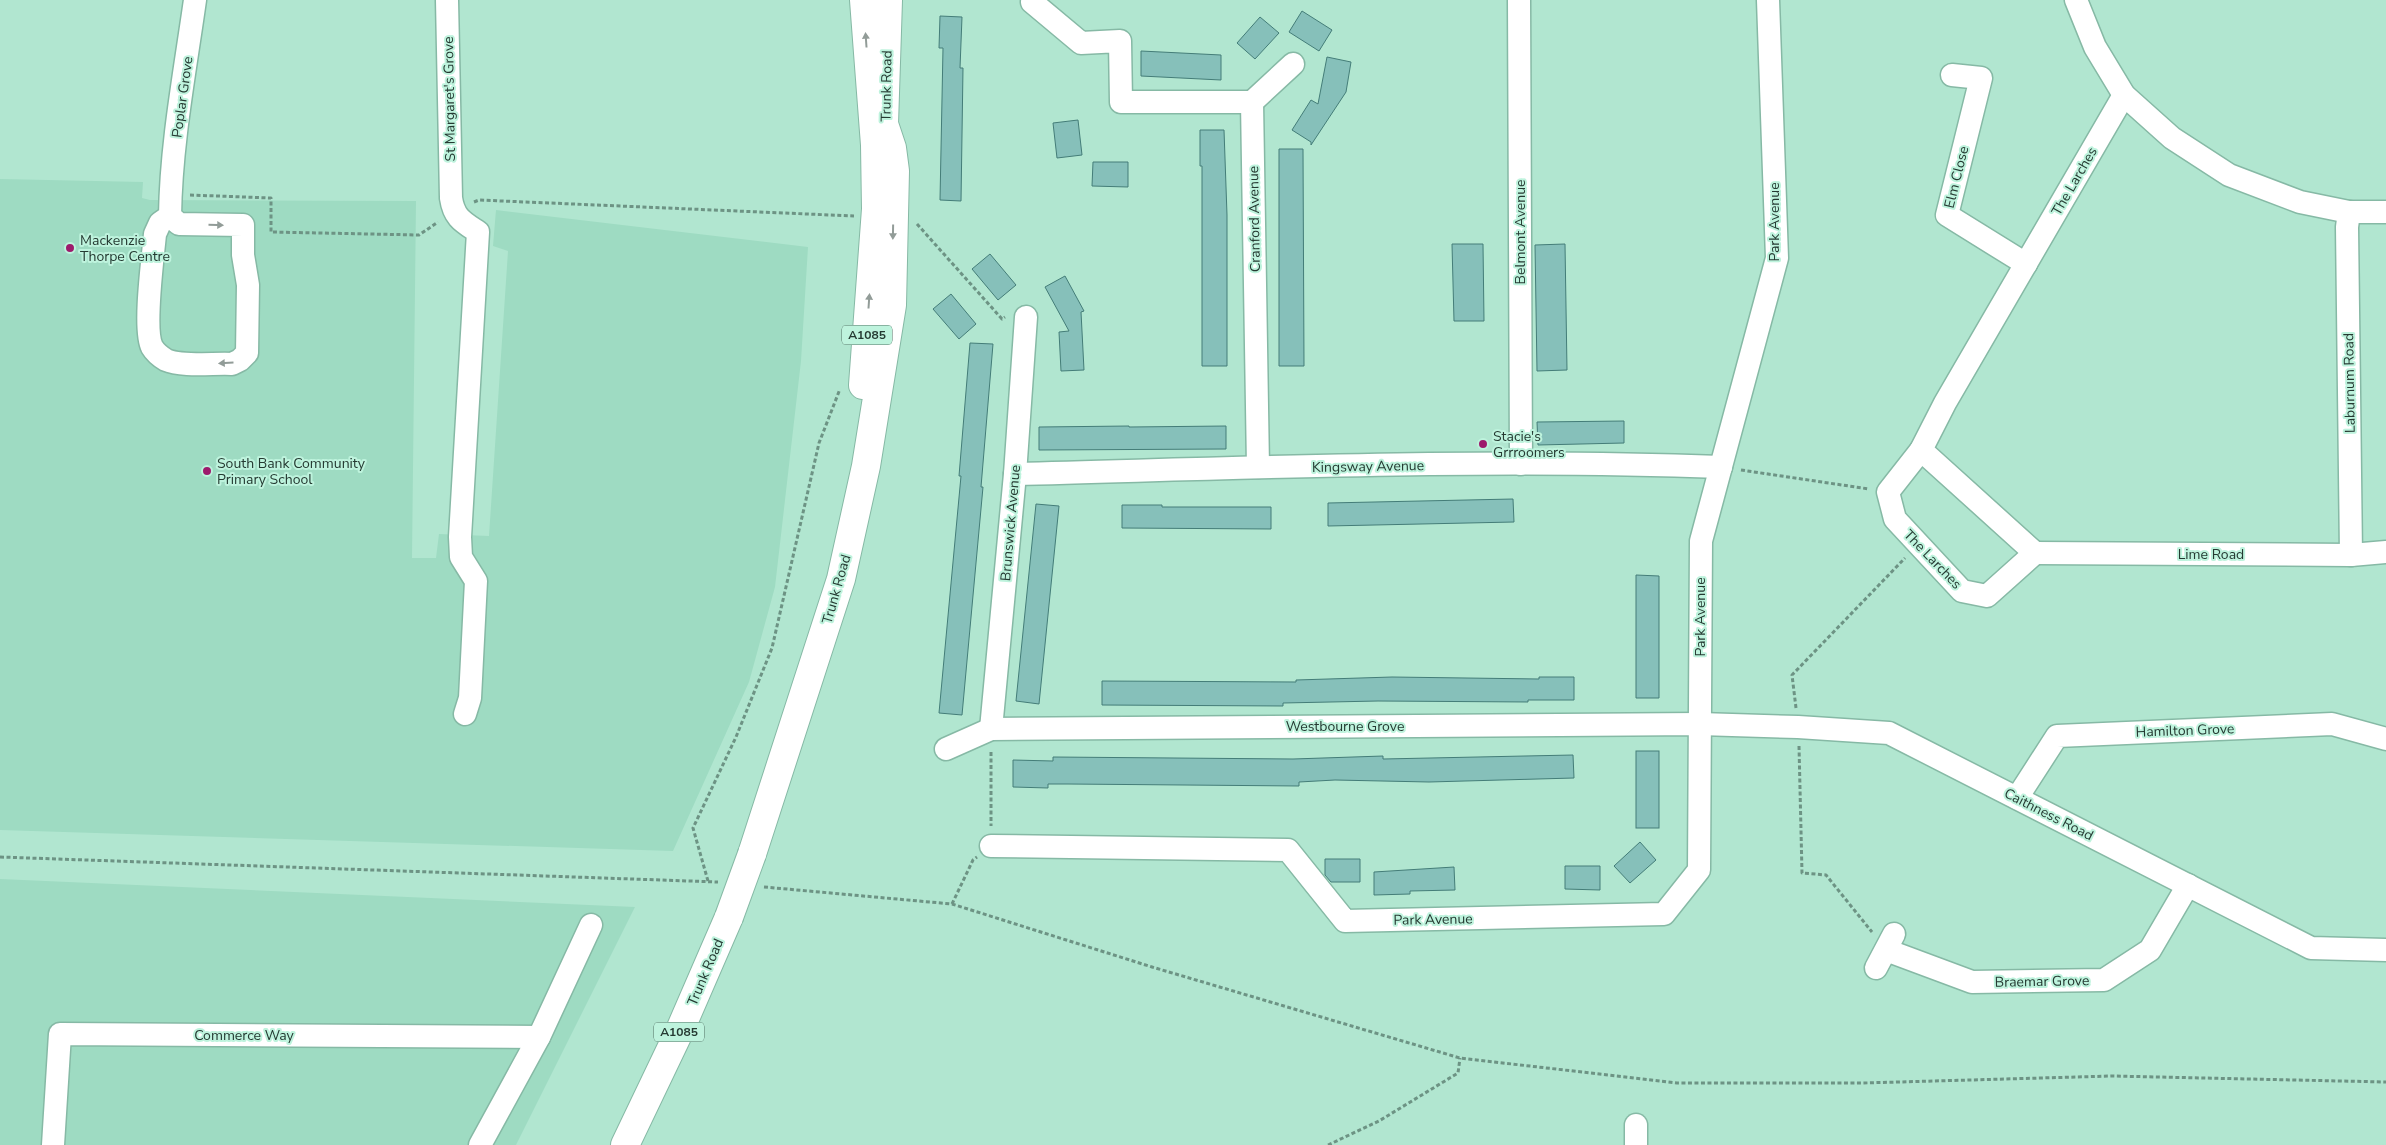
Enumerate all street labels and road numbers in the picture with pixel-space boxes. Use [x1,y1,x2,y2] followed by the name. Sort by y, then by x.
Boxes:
[439,36,460,162] street label: St Margaret's Grove
[876,50,897,122] street label: Trunk Road
[167,55,198,139] street label: Poplar Grove
[2047,143,2102,219] street label: The Larches
[1940,144,1973,210] street label: Elm Close
[1244,166,1265,272] street label: Cranford Avenue
[1511,180,1530,284] street label: Belmont Avenue
[1765,182,1784,262] street label: Park Avenue
[842,326,892,344] road number: A1085
[2339,333,2360,433] street label: Laburnum Road
[1312,456,1424,477] street label: Kingsway Avenue
[996,464,1025,582] street label: Brunswick Avenue
[1899,525,1966,593] street label: The Larches
[2178,545,2244,564] street label: Lime Road
[818,552,855,626] street label: Trunk Road
[1691,577,1710,657] street label: Park Avenue
[1286,717,1404,736] street label: Westbourne Grove
[2135,719,2235,742] street label: Hamilton Grove
[2001,784,2097,845] street label: Caithness Road
[1393,909,1473,930] street label: Park Avenue
[683,936,728,1009] street label: Trunk Road
[1995,971,2089,992] street label: Braemar Grove
[654,1022,704,1042] road number: A1085
[194,1026,295,1045] street label: Commerce Way

